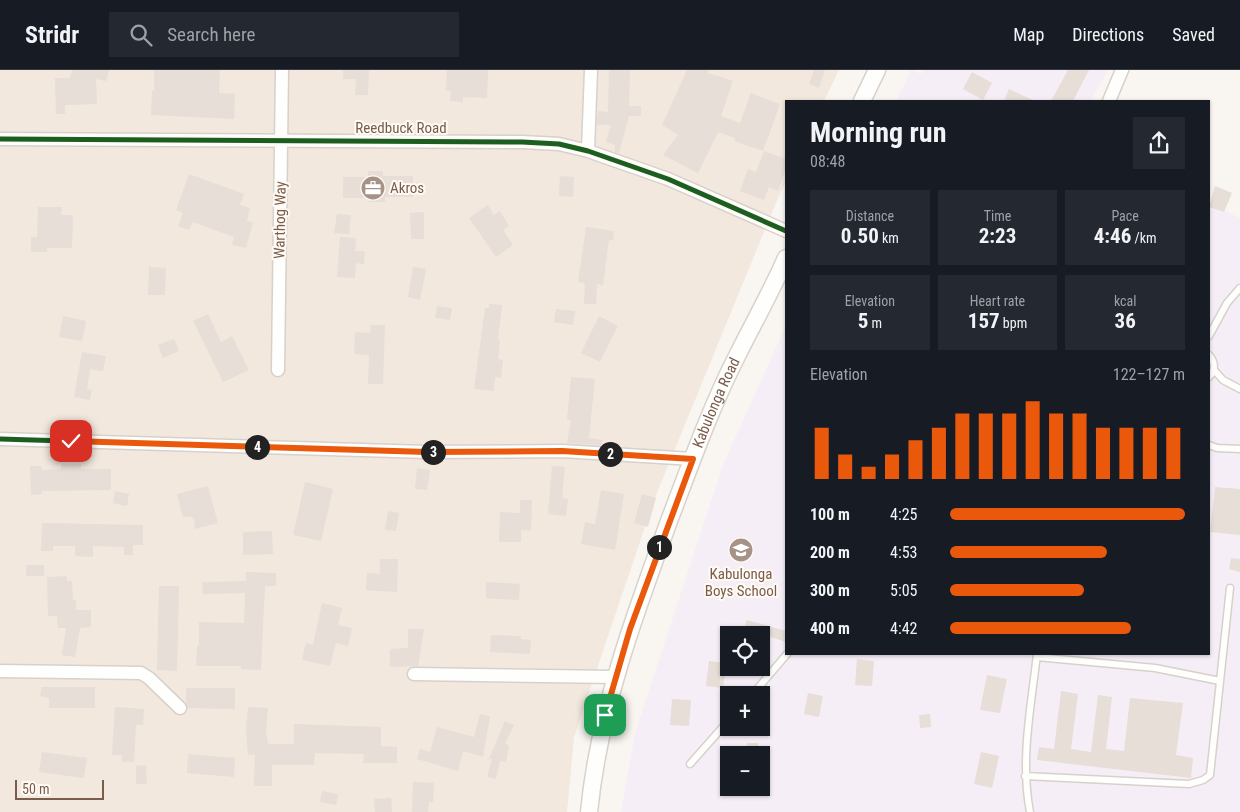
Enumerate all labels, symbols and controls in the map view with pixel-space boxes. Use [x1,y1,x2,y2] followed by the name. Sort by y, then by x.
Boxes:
[109,12,459,57] search box
[25,21,79,49] text: Stridr
[127,21,155,49] icon: search
[167,23,256,46] text: Search here
[1013,24,1044,45] text: Map
[1072,24,1144,45] text: Directions
[1172,24,1215,45] text: Saved
[810,116,946,149] text: Morning run
[1133,117,1185,169] button: share
[355,119,447,137] street label: Reedbuck Road
[810,152,845,171] text: 08:48
[360,175,386,201] office icon: Akros
[390,179,424,197] place label: Akros
[270,181,290,259] street label: Warthog Way
[846,208,894,224] text: Distance
[984,208,1011,224] text: Time
[1111,208,1139,224] text: Pace
[841,224,879,248] text: 0.50
[979,224,1016,248] text: 2:23
[1094,224,1131,248] text: 4:46
[879,230,899,246] text: km
[1131,230,1157,246] text: /km
[845,293,895,309] text: Elevation
[970,293,1025,309] text: Heart rate
[1114,293,1136,309] text: kcal
[858,309,868,333] text: 5
[968,309,1000,333] text: 157
[1115,309,1136,333] text: 36
[868,315,882,331] text: m
[1000,315,1027,331] text: bpm
[689,355,744,450] street label: Kabulonga Road
[810,365,868,384] text: Elevation
[1113,365,1185,384] text: 122–127 m
[50,420,92,462] pin
[57,427,85,455] icon: check
[244,434,270,460] pin: 4
[254,439,261,455] text: 4
[420,440,446,464] pin: 3
[598,442,622,466] pin: 2
[430,444,437,460] text: 3
[607,446,614,462] text: 2
[810,505,850,524] text: 100 m
[890,505,917,524] text: 4:25
[646,534,672,560] pin: 1
[728,537,754,563] school or university icon: Kabulonga Boys School
[656,539,663,555] text: 1
[810,543,850,562] text: 200 m
[890,543,917,562] text: 4:53
[705,565,777,600] place label: Kabulonga Boys School
[810,581,850,600] text: 300 m
[890,581,917,600] text: 5:05
[810,619,850,638] text: 400 m
[890,619,917,638] text: 4:42
[720,626,770,796] map controls
[720,626,770,676] button: locate
[720,686,770,736] button: +
[584,694,626,736] pin
[591,701,619,729] icon: arrive
[720,746,770,796] button: −
[15,777,104,800] scale bar
[22,781,50,797] text: 50 m

